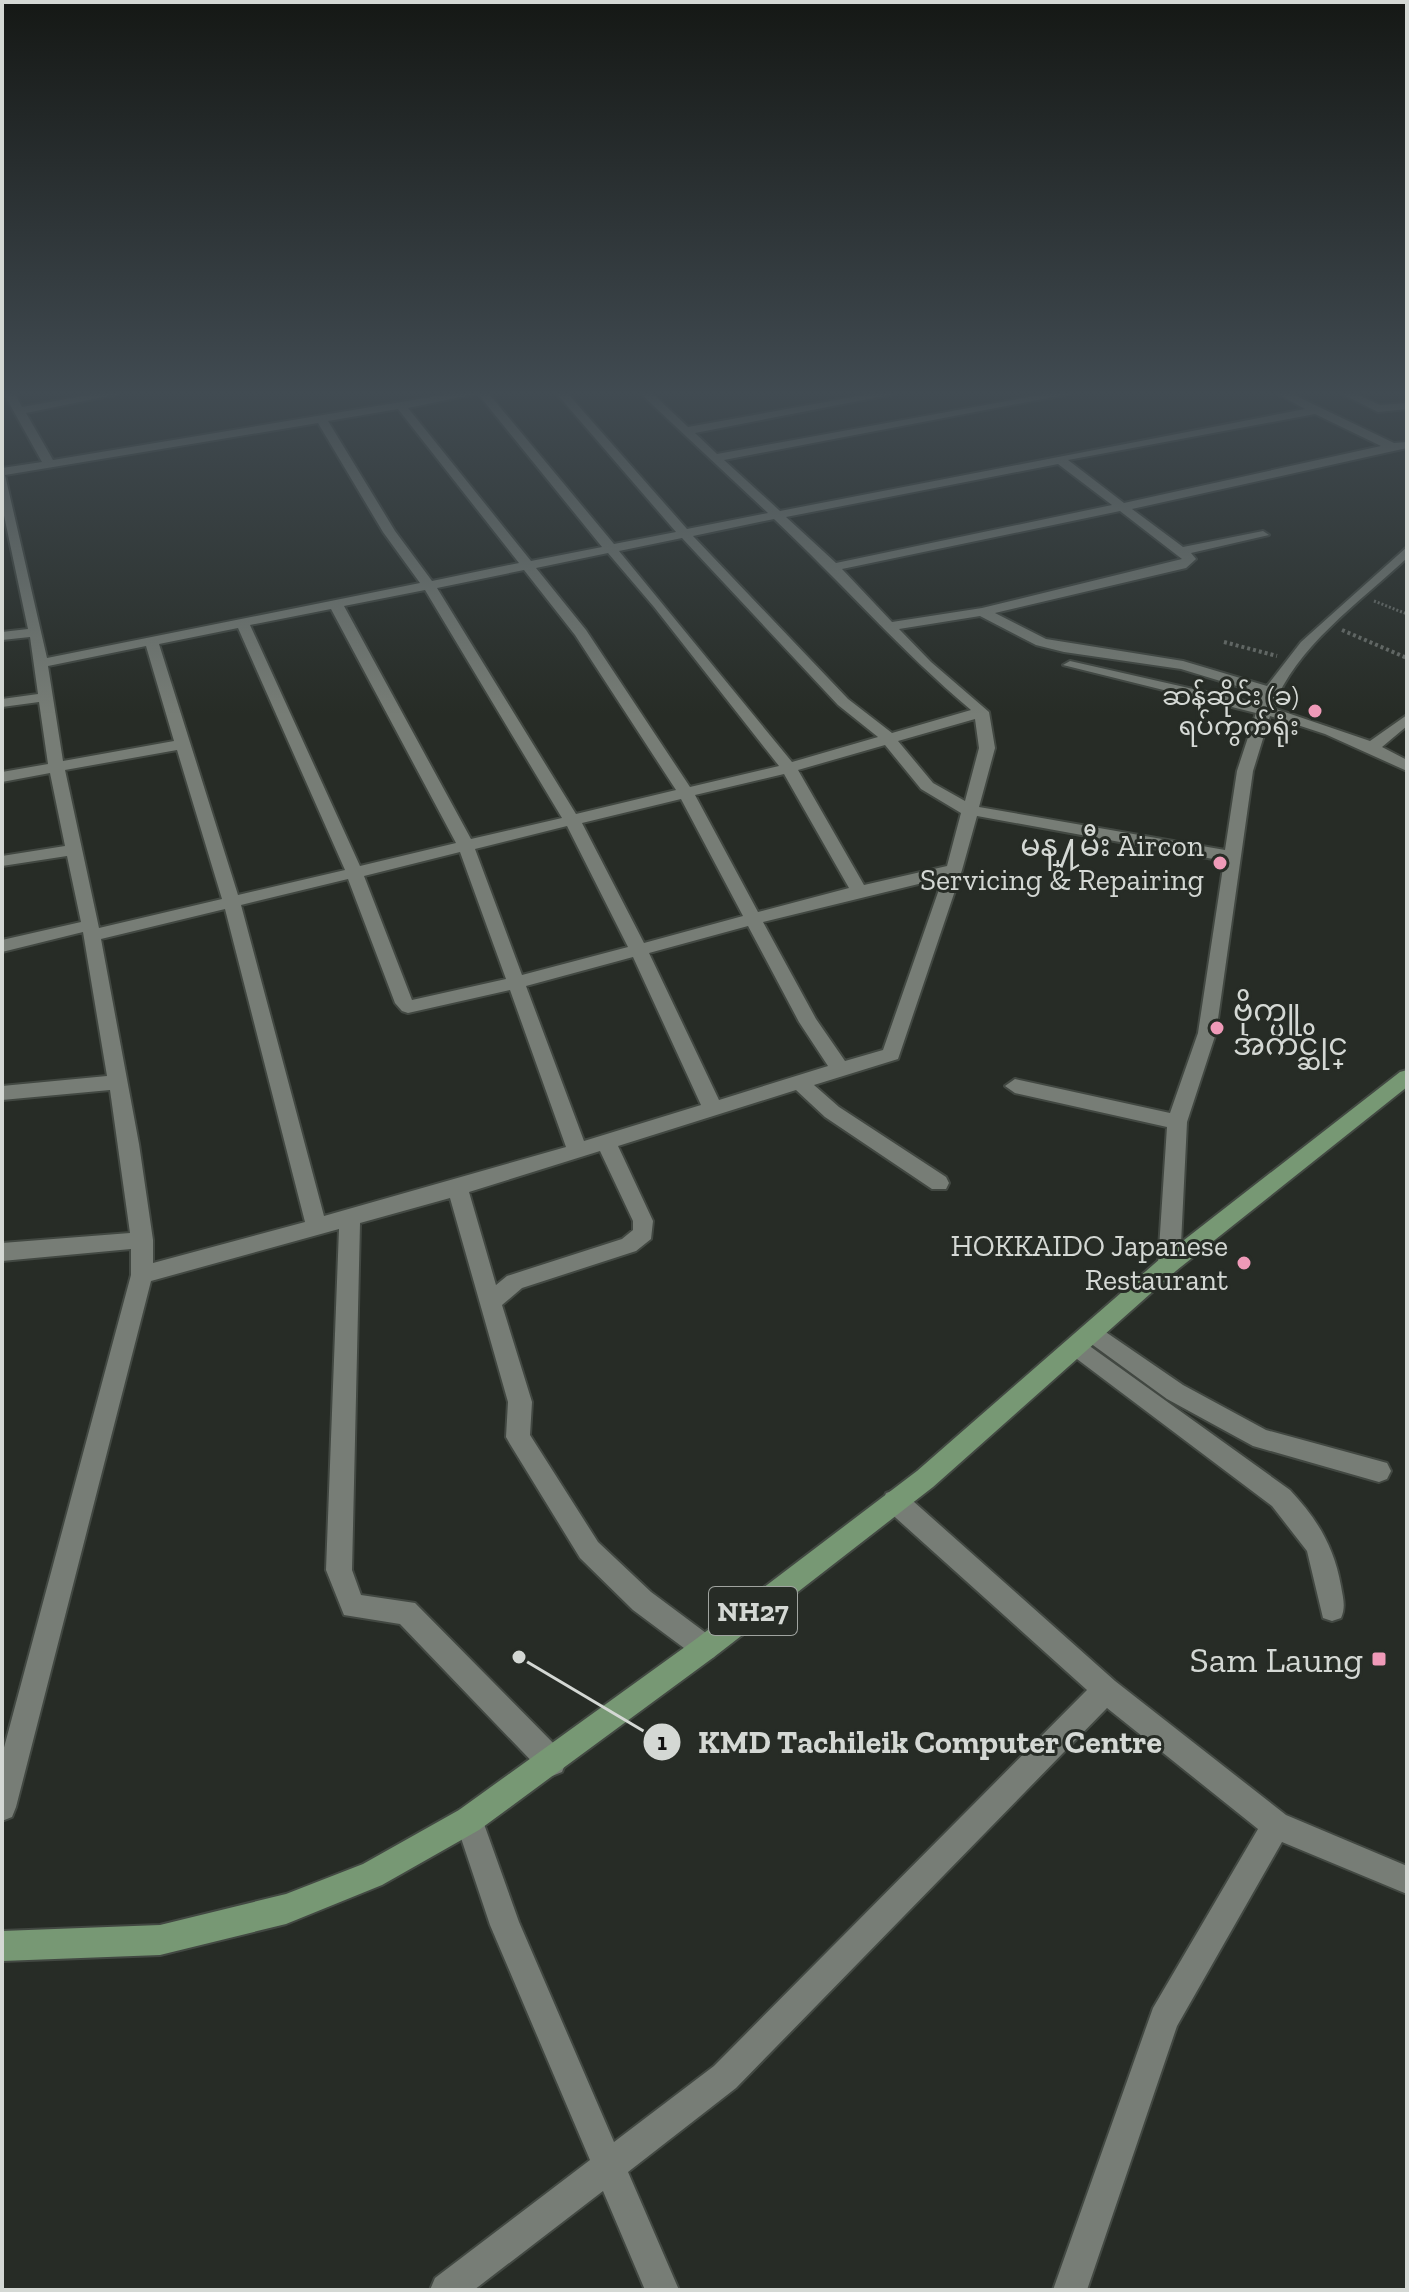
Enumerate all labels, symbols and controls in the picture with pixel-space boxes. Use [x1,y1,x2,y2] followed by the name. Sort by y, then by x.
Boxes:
[1162,679,1299,747] place label: ဆန်ဆိုင်း (ခ) ရပ်ကွက်ရုံး
[1306,702,1324,720] marker: ဆန်ဆိုင်း (ခ) ရပ်ကွက်ရုံး
[920,824,1204,898] place label: မန္႔မီး Aircon Servicing & Repairing
[1211,854,1229,872] marker: မန္႔မီး Aircon Servicing & Repairing
[1233,989,1348,1070] place label: ဗိုက္ပူ အကင္ဆိုင္
[1208,1019,1226,1037] marker: ဗိုက္ပူ အကင္ဆိုင္
[950,1228,1228,1298] place label: HOKKAIDO Japanese Restaurant
[1235,1254,1253,1272] marker: HOKKAIDO Japanese Restaurant
[709,1587,797,1635] road number: NH27
[1190,1638,1363,1681] place label: Sam Laung
[1370,1650,1388,1668] marker: Sam Laung
[642,1714,1178,1770] callout: KMD Tachileik Computer Centre
[698,1723,1162,1761] text: KMD Tachileik Computer Centre
[657,1727,667,1756] text: 1

